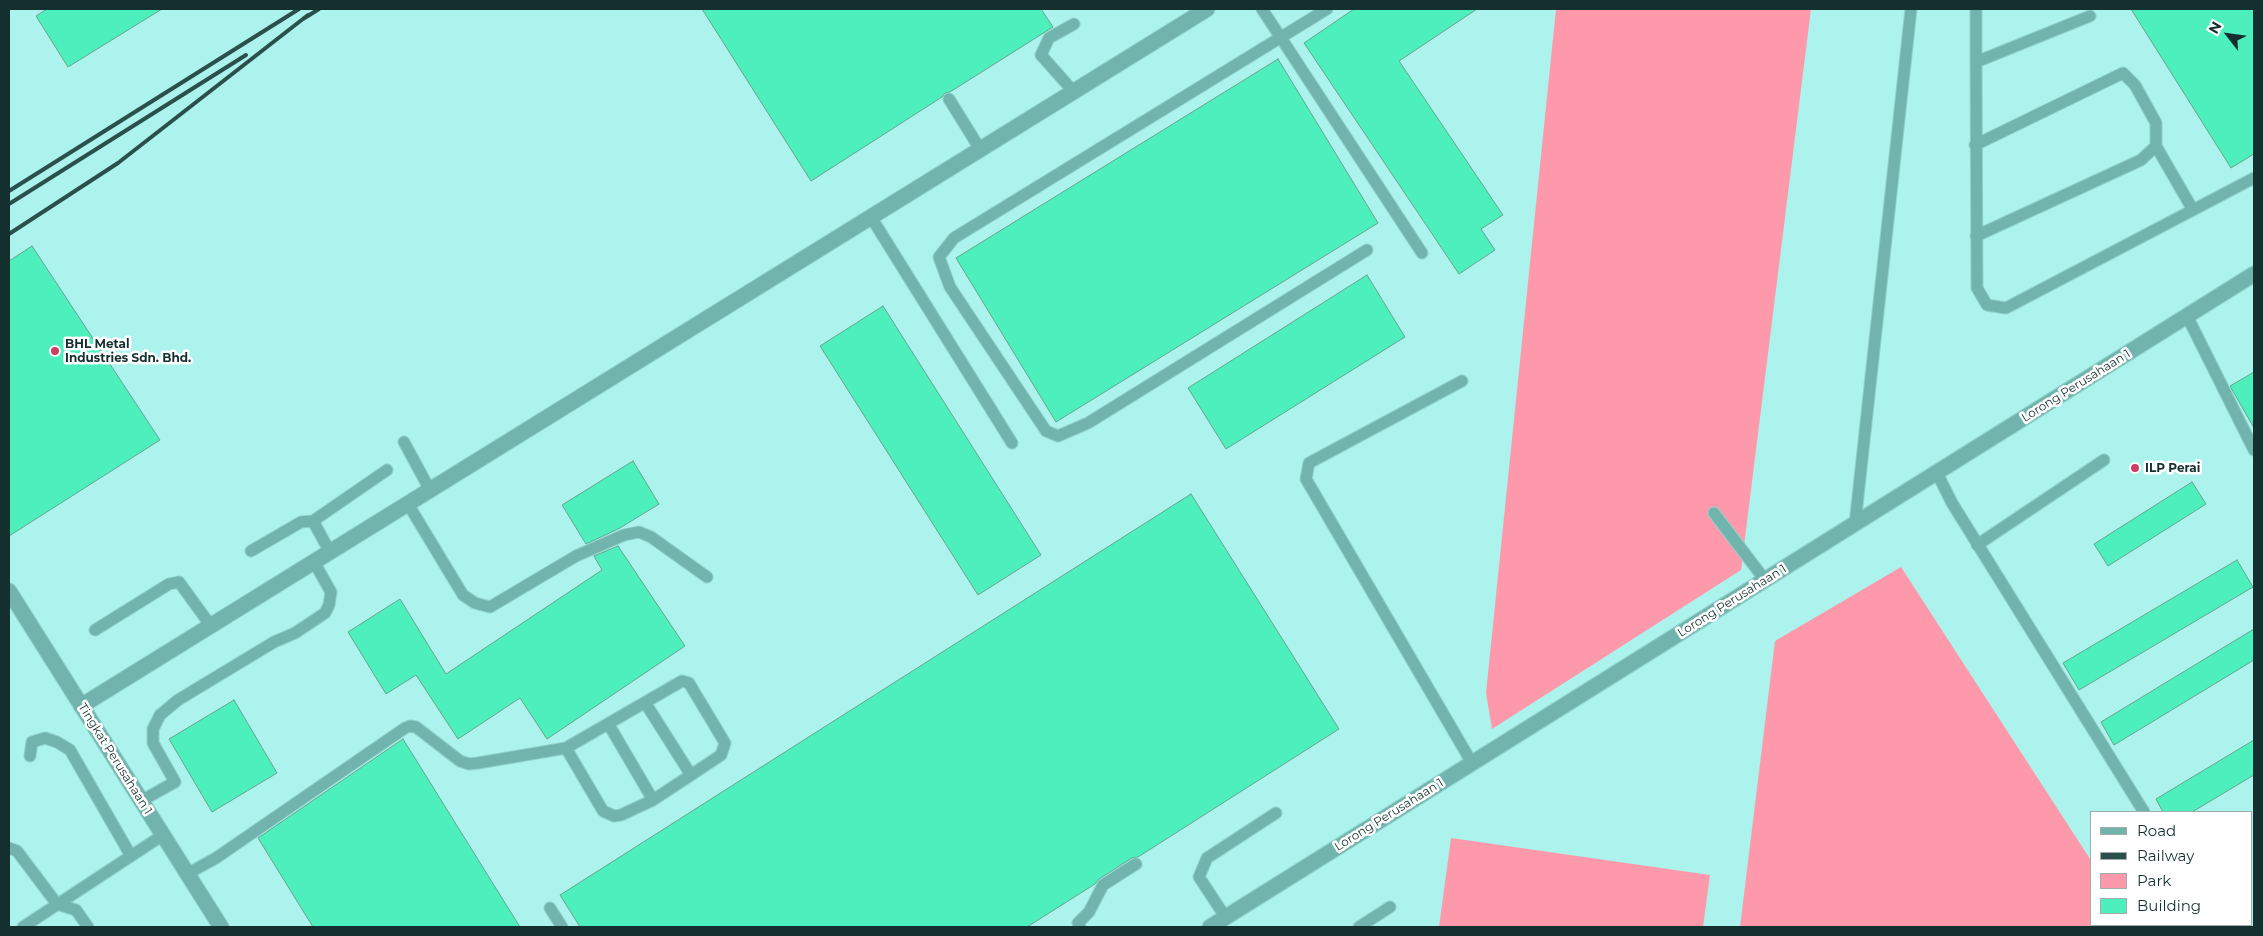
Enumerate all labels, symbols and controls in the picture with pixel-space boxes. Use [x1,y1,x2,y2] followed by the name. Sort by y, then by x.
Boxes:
[2203,10,2253,60] north arrow
[2204,18,2226,37] text: N
[65,337,191,365] place label: BHL Metal Industries Sdn. Bhd.
[49,345,61,357] marker: BHL Metal Industries Sdn. Bhd.
[2019,347,2133,425] street label: Lorong Perusahaan 1
[2145,461,2200,475] place label: ILP Perai
[2129,462,2141,474] marker: ILP Perai
[1675,562,1789,640] street label: Lorong Perusahaan 1
[75,701,155,817] street label: Tingkat Perusahaan 1
[1332,776,1446,854] street label: Lorong Perusahaan 1
[2090,811,2253,926] legend
[2137,821,2176,840] text: Road
[2137,846,2194,865] text: Railway
[2137,871,2171,890] text: Park
[2137,896,2201,915] text: Building

